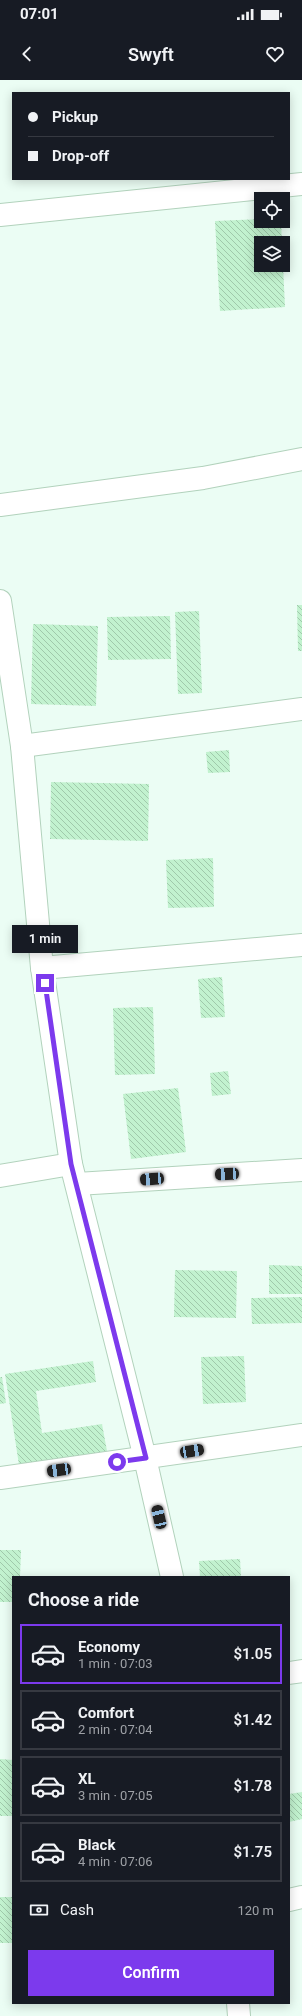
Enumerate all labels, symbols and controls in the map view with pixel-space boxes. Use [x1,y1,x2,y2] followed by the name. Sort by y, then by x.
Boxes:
[20,5,59,23] text: 07:01
[16,43,38,65] icon: back
[264,43,286,65] icon: heart
[128,44,174,65] text: Swyft
[52,108,98,126] text: Pickup
[52,147,109,165] text: Drop-off
[254,192,290,272] map controls
[254,192,290,228] button: locate
[254,236,290,272] button: layers
[12,925,78,953] callout: 1 min
[29,931,61,946] text: 1 min
[36,974,54,992] route end
[215,1167,239,1181] car
[140,1172,164,1186] car
[179,1443,205,1459] car
[108,1453,126,1471] route start
[46,1462,72,1478] car
[150,1504,168,1530] car
[28,1589,139,1610] text: Choose a ride
[30,1636,66,1672] icon: car
[78,1638,140,1656] text: Economy
[233,1645,272,1663] text: $1.05
[78,1656,153,1671] text: 1 min · 07:03
[30,1702,66,1738] icon: car
[78,1704,134,1722] text: Comfort
[233,1711,272,1729] text: $1.42
[78,1722,153,1737] text: 2 min · 07:04
[30,1768,66,1804] icon: car
[78,1770,96,1788] text: XL
[233,1777,272,1795] text: $1.78
[78,1788,153,1803] text: 3 min · 07:05
[30,1834,66,1870] icon: car
[78,1836,115,1854] text: Black
[233,1843,272,1861] text: $1.75
[78,1854,153,1869] text: 4 min · 07:06
[28,1899,50,1921] icon: cash
[60,1901,94,1919] text: Cash
[237,1903,274,1918] text: 120 m
[28,1950,274,1996] button: Confirm

